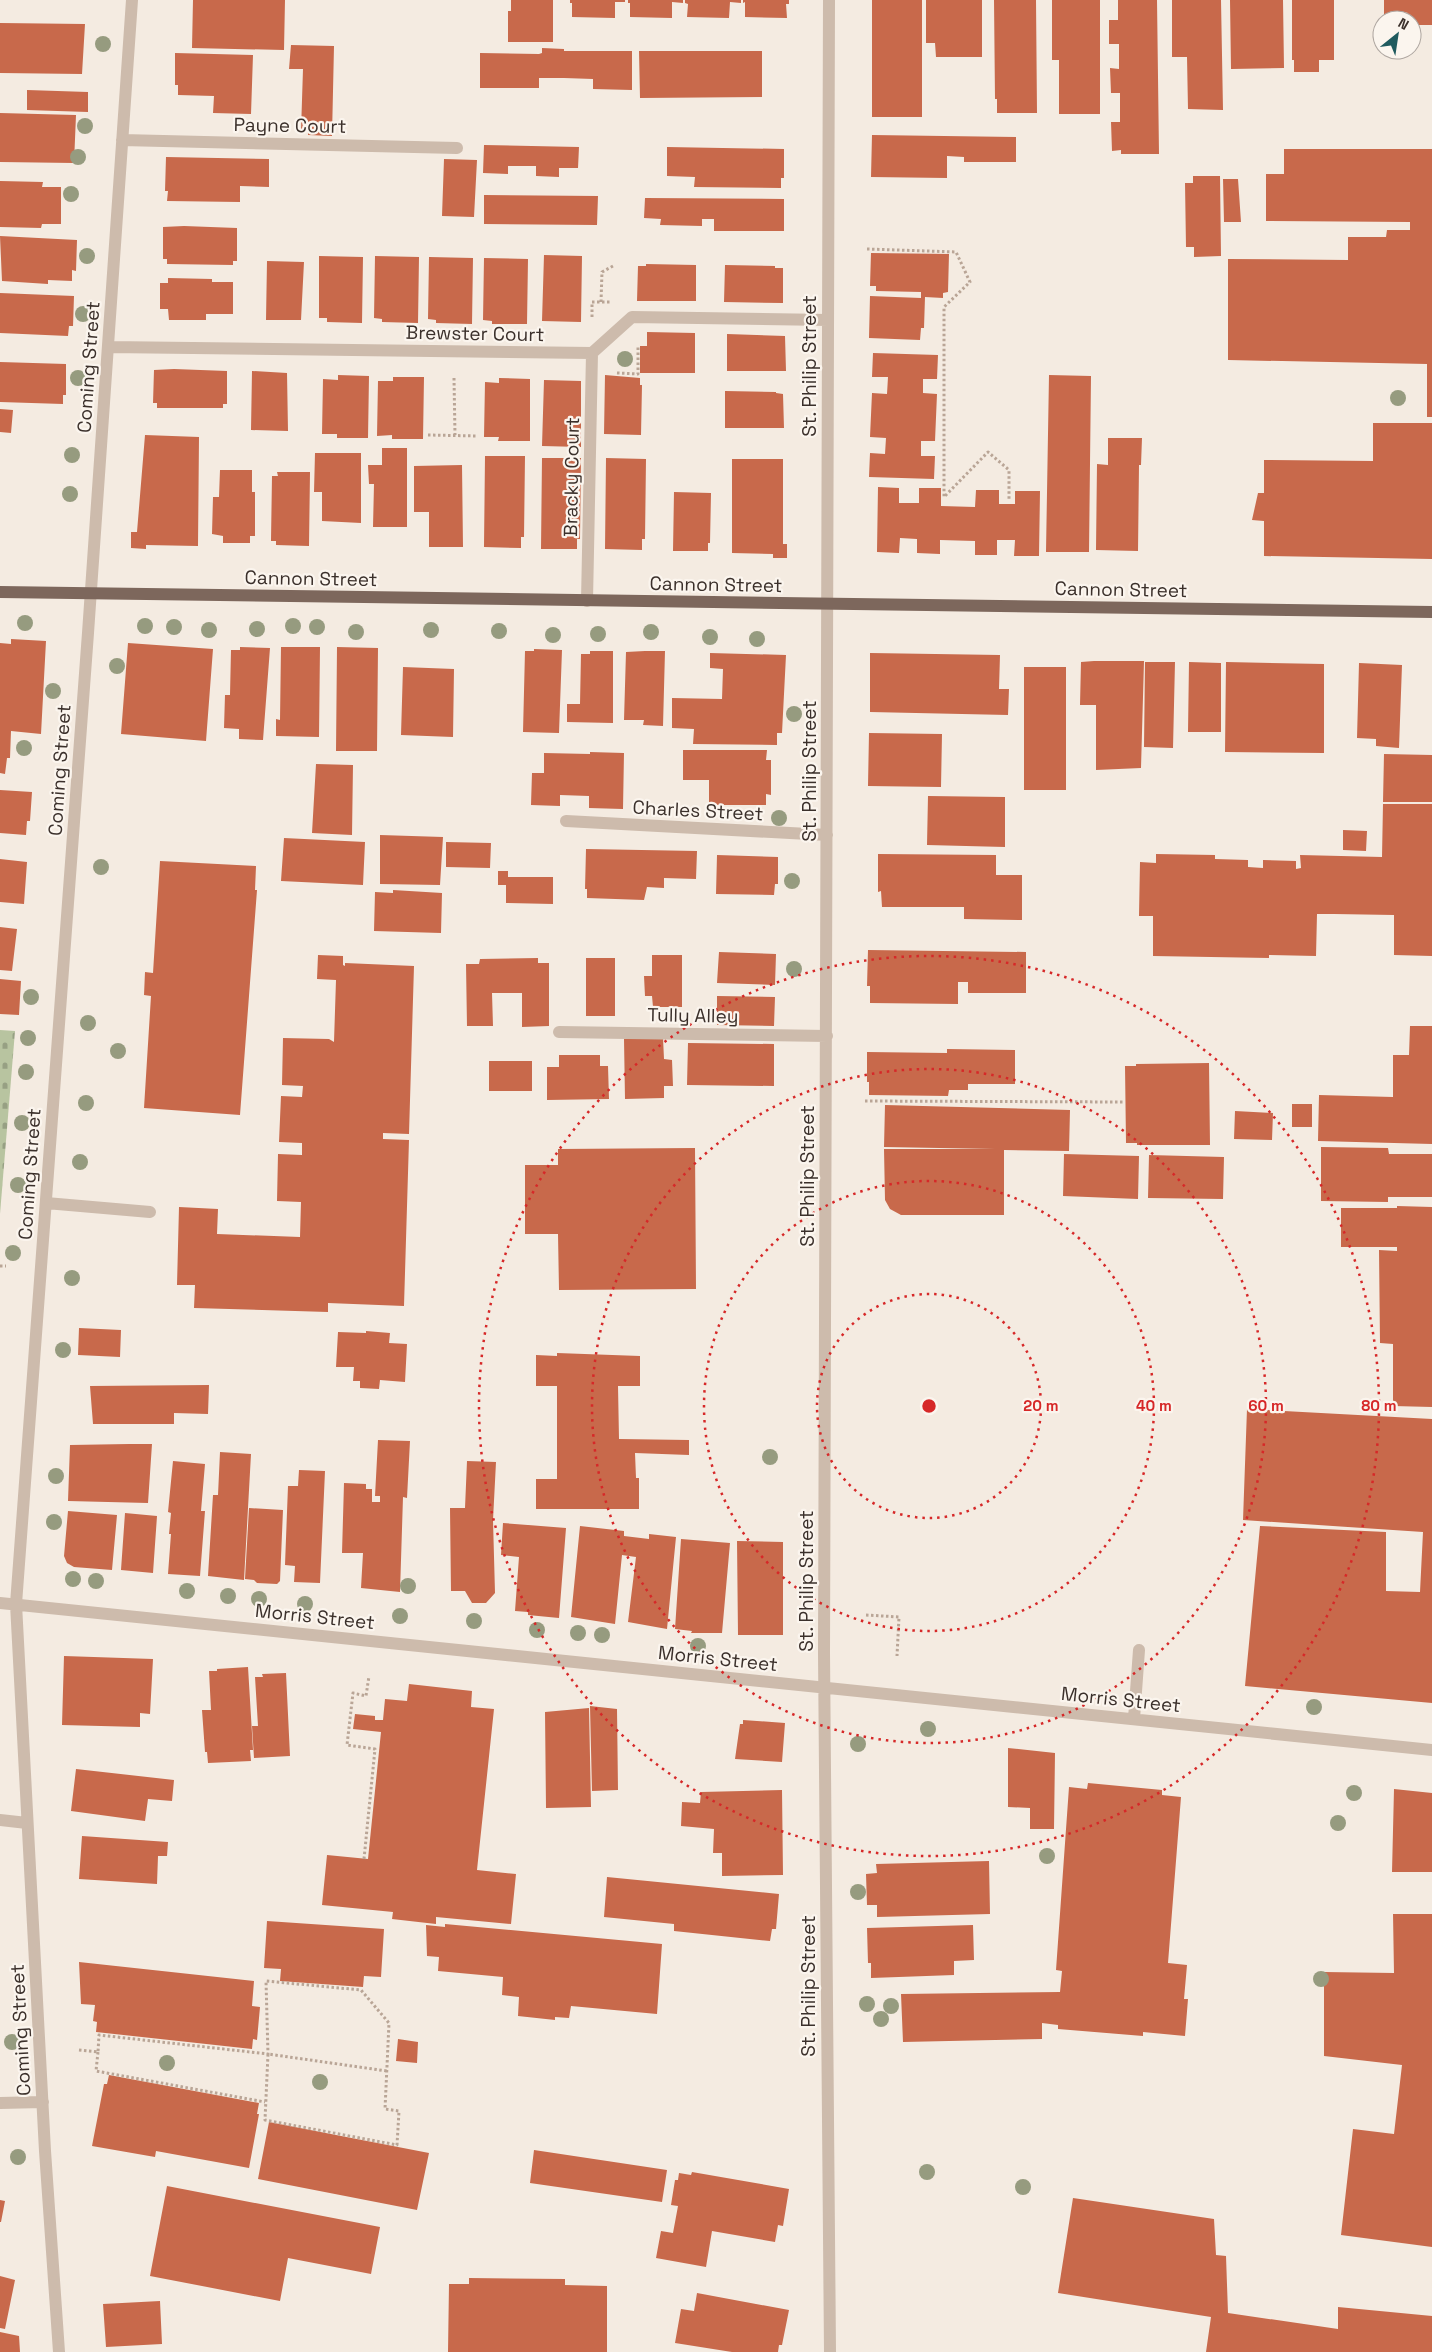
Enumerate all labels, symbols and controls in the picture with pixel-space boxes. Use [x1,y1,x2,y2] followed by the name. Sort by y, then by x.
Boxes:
[1372,10,1422,60] north arrow
[1395,14,1412,34] text: N
[233,112,347,139] street label: Payne Court
[797,295,822,437] street label: St. Philip Street
[71,300,106,434] street label: Coming Street
[406,320,544,347] street label: Brewster Court
[558,417,585,537] street label: Bracky Court
[244,565,378,592] street label: Cannon Street
[649,571,783,598] street label: Cannon Street
[1054,576,1188,603] street label: Cannon Street
[797,700,822,842] street label: St. Philip Street
[42,703,77,837] street label: Coming Street
[632,795,764,826] street label: Charles Street
[647,1002,739,1029] street label: Tully Alley
[795,1105,820,1247] street label: St. Philip Street
[12,1107,47,1241] street label: Coming Street
[1023,1396,1059,1415] text: 20 m
[1136,1396,1172,1415] text: 40 m
[1248,1396,1284,1415] text: 60 m
[1361,1396,1397,1415] text: 80 m
[920,1397,938,1415] centre of rings
[794,1510,819,1652] street label: St. Philip Street
[254,1598,376,1635] street label: Morris Street
[657,1640,779,1677] street label: Morris Street
[1060,1681,1182,1718] street label: Morris Street
[796,1915,821,2057] street label: St. Philip Street
[5,1964,36,2096] street label: Coming Street

